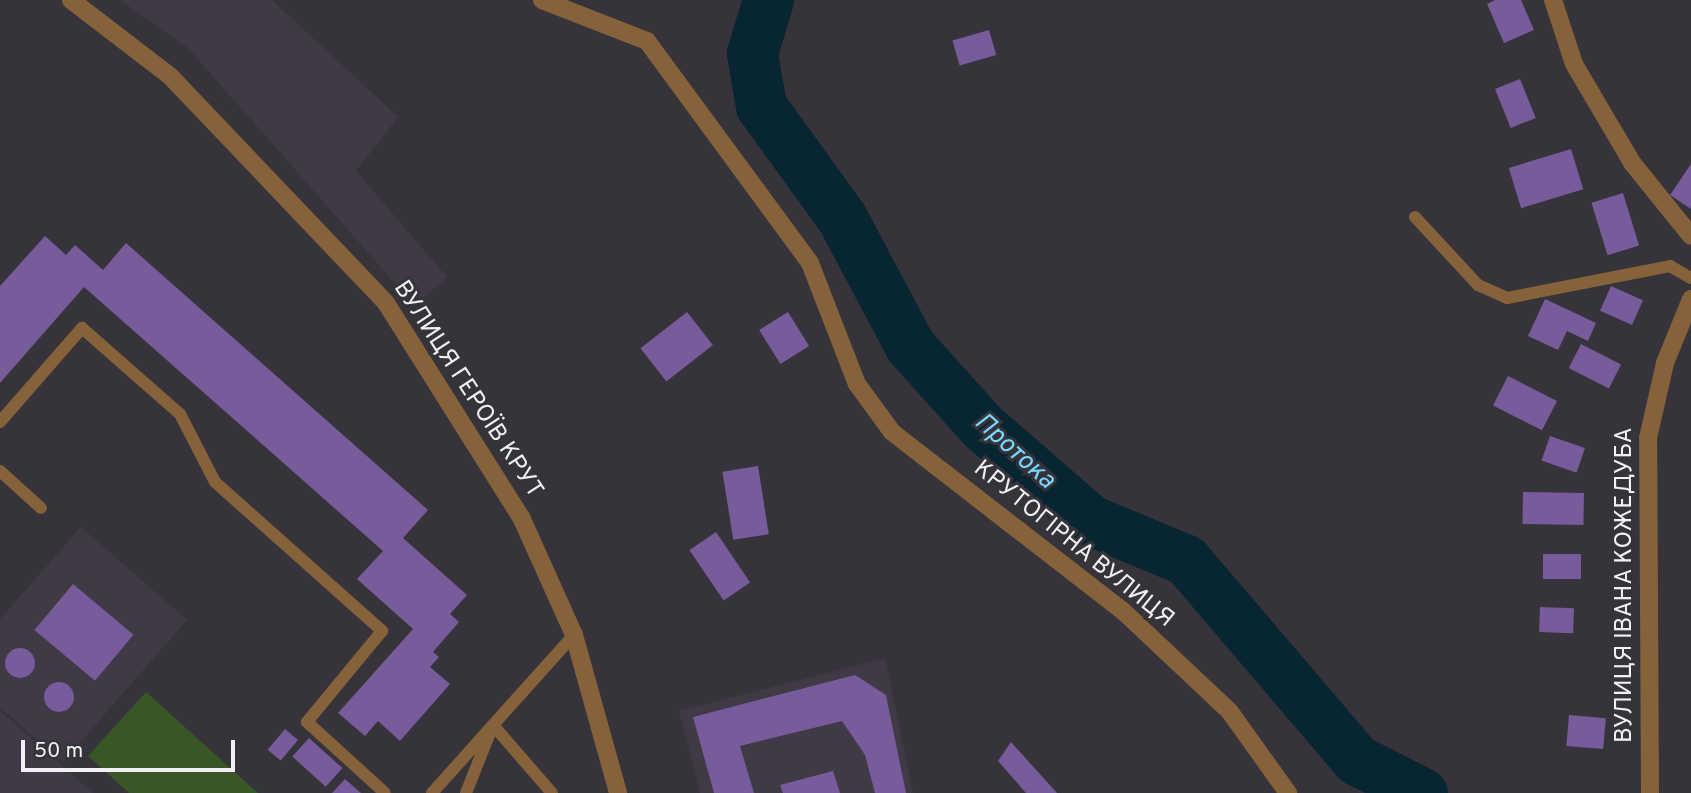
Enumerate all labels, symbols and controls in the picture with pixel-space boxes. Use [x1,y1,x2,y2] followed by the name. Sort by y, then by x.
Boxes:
[386,276,548,504] street label: ВУЛИЦЯ ГЕРОЇВ КРУТ
[967,408,1061,496] water label: Протока
[1612,427,1640,743] street label: ВУЛИЦЯ ІВАНА КОЖЕДУБА
[967,455,1179,635] street label: КРУТОГІРНА ВУЛИЦЯ
[24,726,238,770] scale bar
[34,738,83,765] text: 50 m

